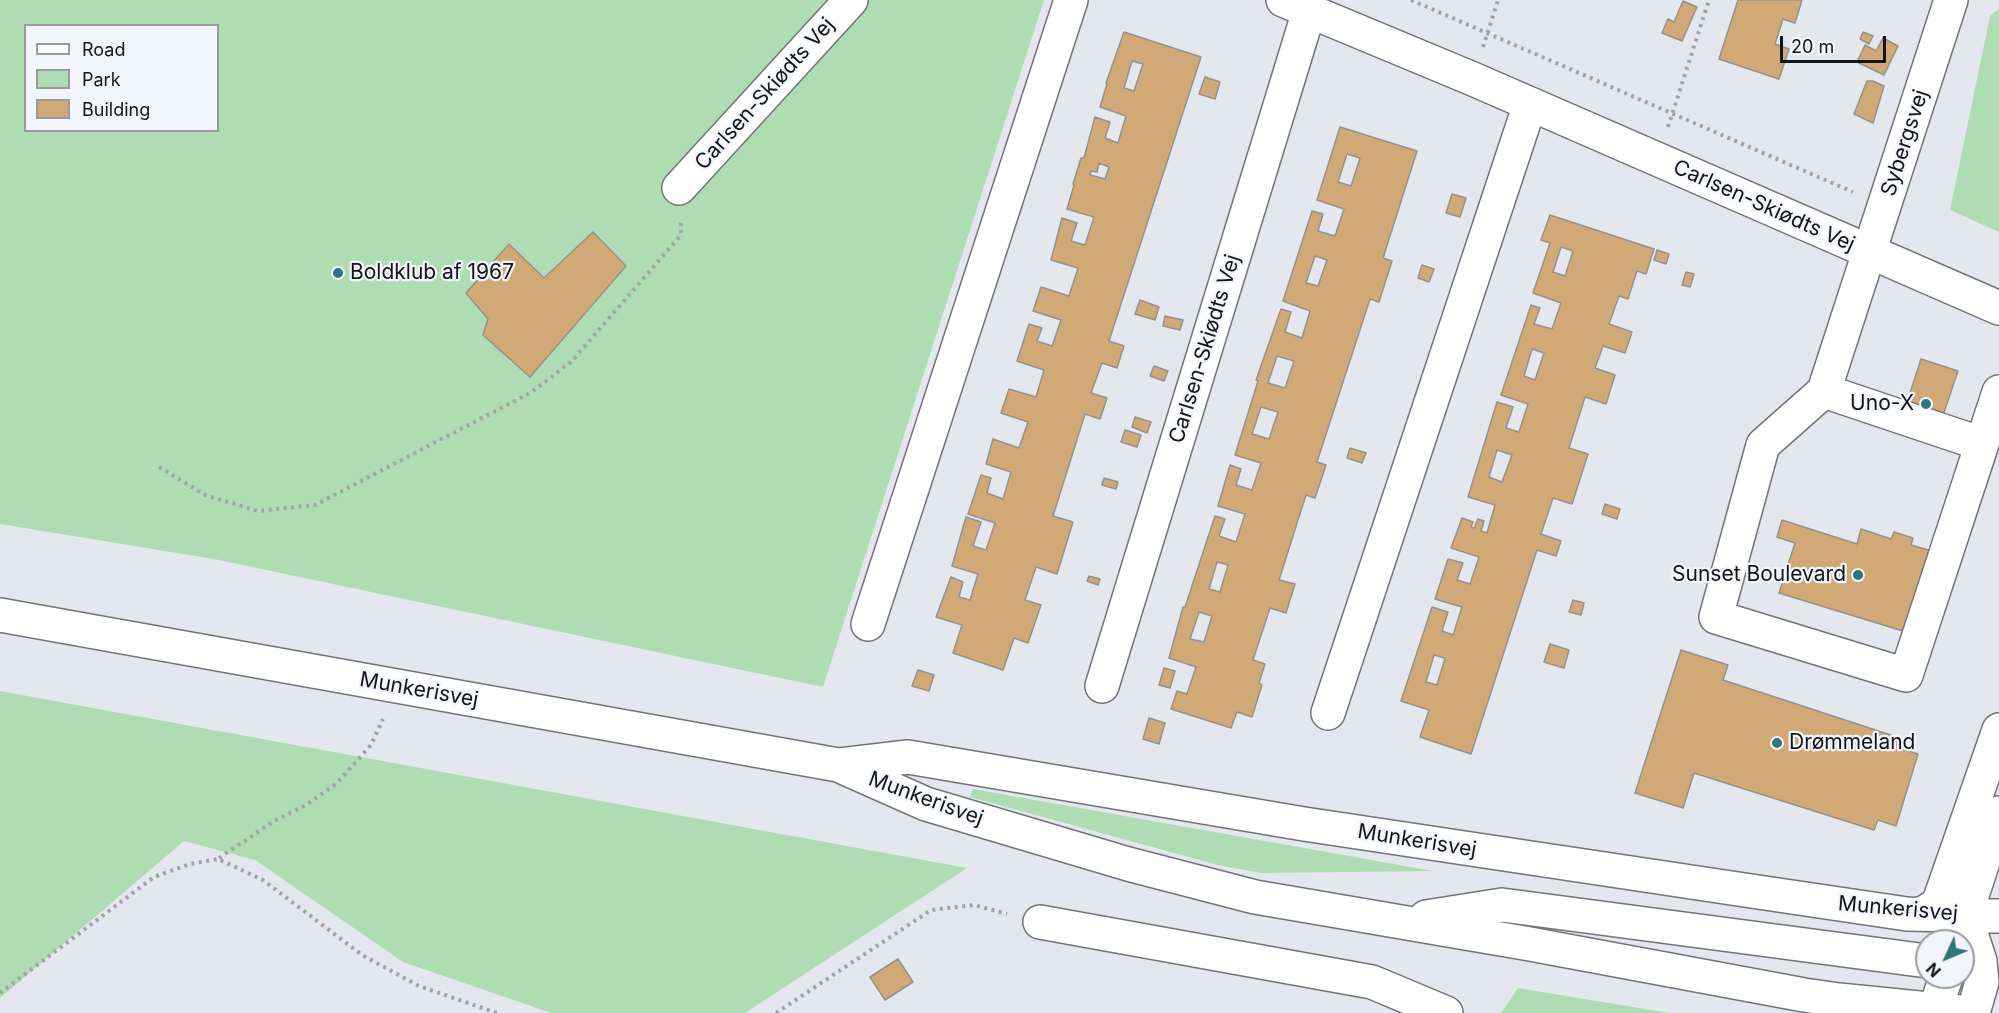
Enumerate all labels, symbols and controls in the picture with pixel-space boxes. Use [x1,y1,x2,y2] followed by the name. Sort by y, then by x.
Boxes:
[690,13,840,175] street label: Carlsen-Skiødts Vej
[24,24,219,132] legend
[1783,24,1890,62] scale bar
[1791,36,1834,57] text: 20 m
[82,39,125,60] text: Road
[82,69,121,90] text: Park
[1876,86,1934,200] street label: Sybergsvej
[82,99,150,120] text: Building
[1669,155,1859,257] street label: Carlsen-Skiødts Vej
[1164,252,1246,446] street label: Carlsen-Skiødts Vej
[350,260,514,286] place label: Boldklub af 1967
[331,266,345,280] marker: Boldklub af 1967
[1850,391,1914,417] place label: Uno-X
[1919,397,1933,411] marker: Uno-X
[1672,562,1846,588] place label: Sunset Boulevard
[1851,568,1865,582] marker: Sunset Boulevard
[358,667,480,713] street label: Munkerisvej
[1789,730,1915,756] place label: Drømmeland
[1770,736,1784,750] marker: Drømmeland
[865,767,987,831] street label: Munkerisvej
[1356,819,1478,863] street label: Munkerisvej
[1837,891,1959,927] street label: Munkerisvej
[1915,929,1975,989] north arrow
[1922,959,1945,981] text: N

